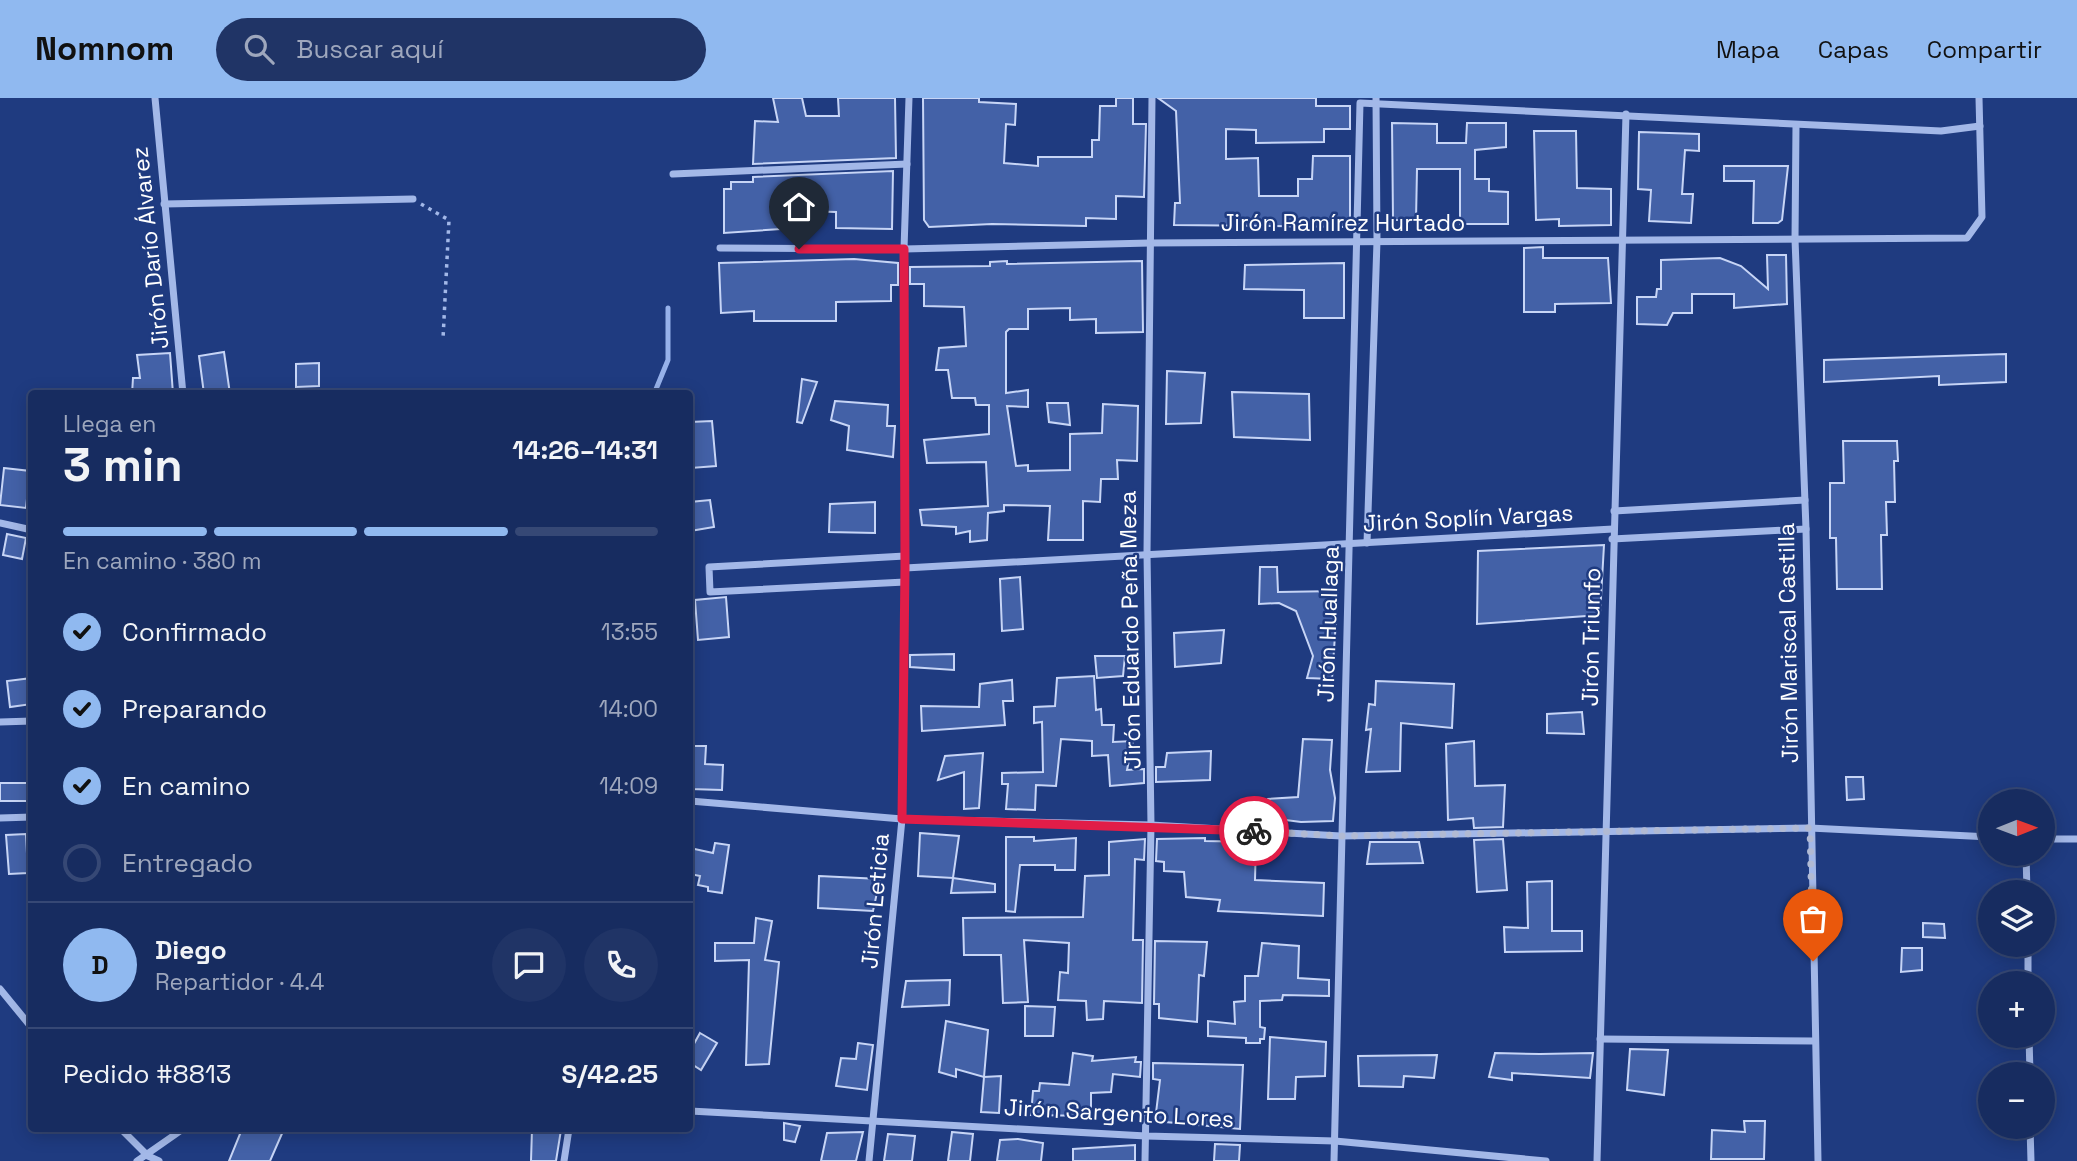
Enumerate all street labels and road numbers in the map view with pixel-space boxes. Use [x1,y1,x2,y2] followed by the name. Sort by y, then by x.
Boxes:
[124,145,176,351] street label: Jirón Darío Álvarez
[1221,208,1465,238] street label: Jirón Ramírez Hurtado
[1113,490,1147,770] street label: Jirón Eduardo Peña Meza
[1362,498,1574,538] street label: Jirón Soplín Vargas
[1771,523,1805,763] street label: Jirón Mariscal Castilla
[1310,545,1346,703] street label: Jirón Huallaga
[1575,567,1607,707] street label: Jirón Triunfo
[854,832,896,970] street label: Jirón Leticia
[1003,1092,1235,1134] street label: Jirón Sargento Lores

